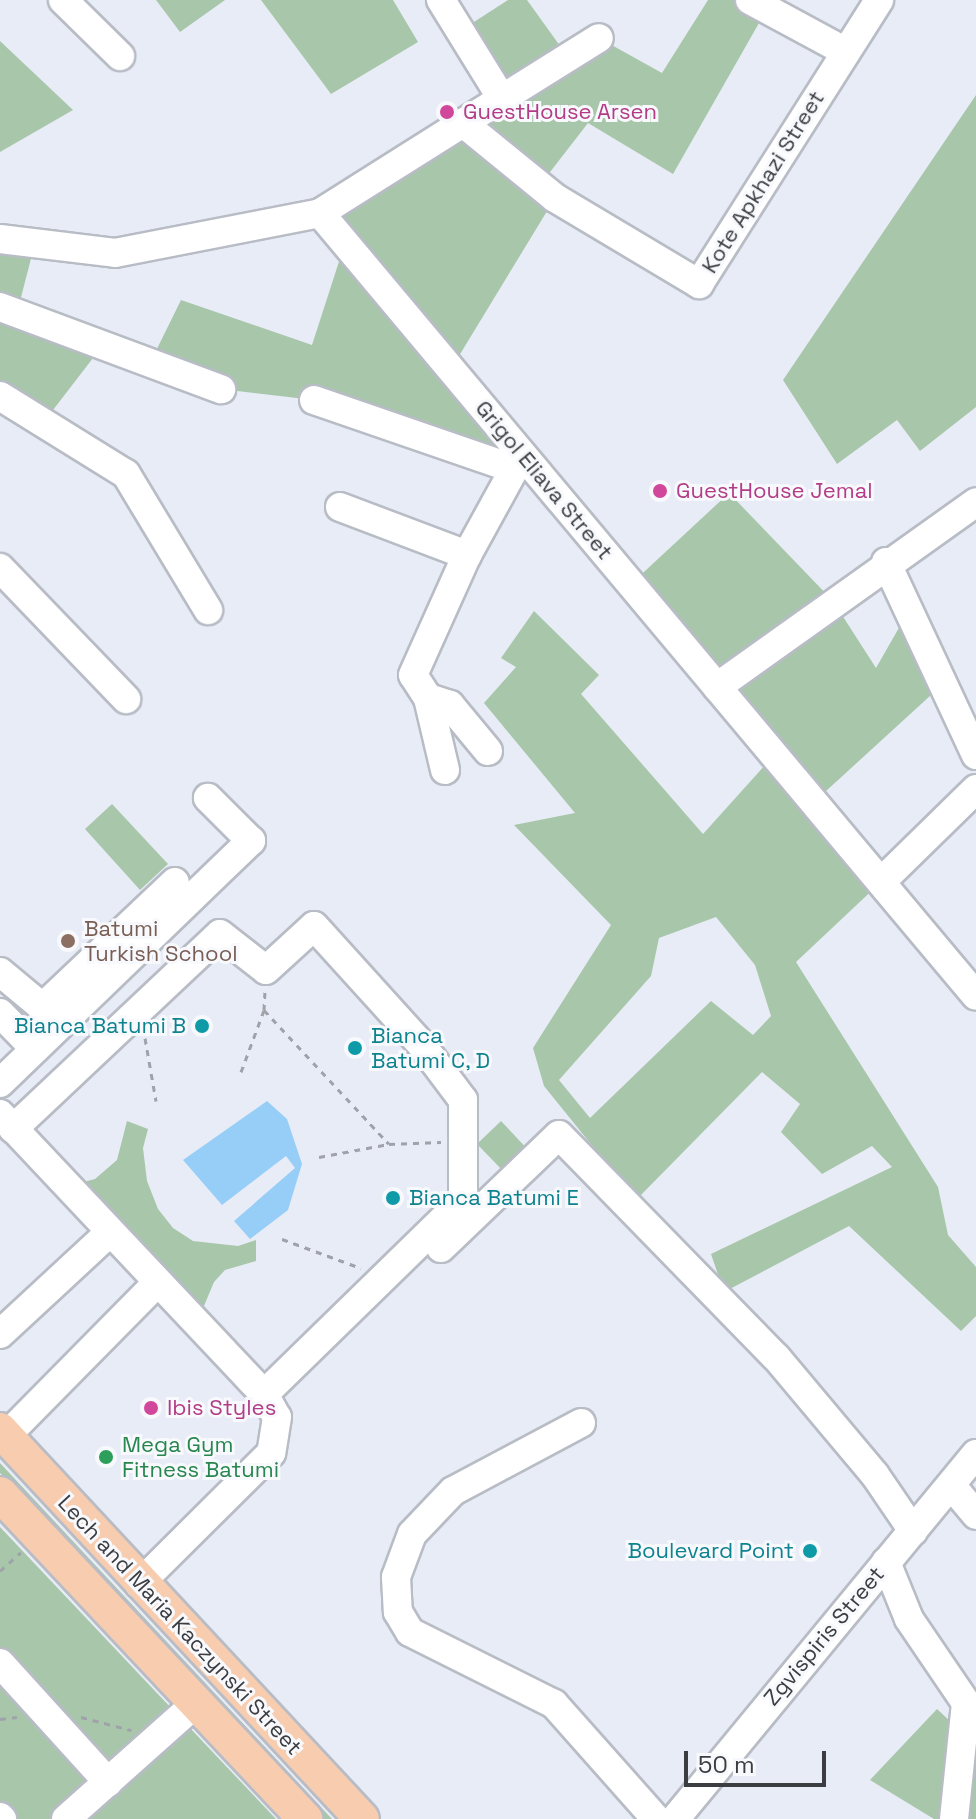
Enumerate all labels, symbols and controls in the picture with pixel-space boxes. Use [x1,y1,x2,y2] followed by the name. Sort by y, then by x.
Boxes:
[696,86,830,278] street label: Kote Apkhazi Street
[463,99,657,125] place label: GuestHouse Arsen
[438,103,456,121] marker: GuestHouse Arsen
[470,395,618,565] street label: Grigol Eliava Street
[676,478,873,504] place label: GuestHouse Jemal
[651,482,669,500] marker: GuestHouse Jemal
[84,915,238,966] place label: Batumi Turkish School
[59,932,77,950] marker: Batumi Turkish School
[14,1013,186,1039] place label: Bianca Batumi B
[193,1017,211,1035] marker: Bianca Batumi B
[371,1022,491,1074] place label: Bianca Batumi C, D
[346,1039,364,1057] marker: Bianca Batumi C, D
[409,1185,579,1211] place label: Bianca Batumi E
[384,1189,402,1207] marker: Bianca Batumi E
[167,1395,276,1421] place label: Ibis Styles
[142,1399,160,1417] marker: Ibis Styles
[122,1431,279,1482] place label: Mega Gym Fitness Batumi
[97,1448,115,1466] marker: Mega Gym Fitness Batumi
[53,1490,307,1760] street label: Lech and Maria Kaczynski Street
[627,1538,794,1564] place label: Boulevard Point
[801,1542,819,1560] marker: Boulevard Point
[758,1561,890,1711] street label: Zgvispiris Street
[688,1735,830,1785] scale bar
[698,1749,755,1780] text: 50 m

